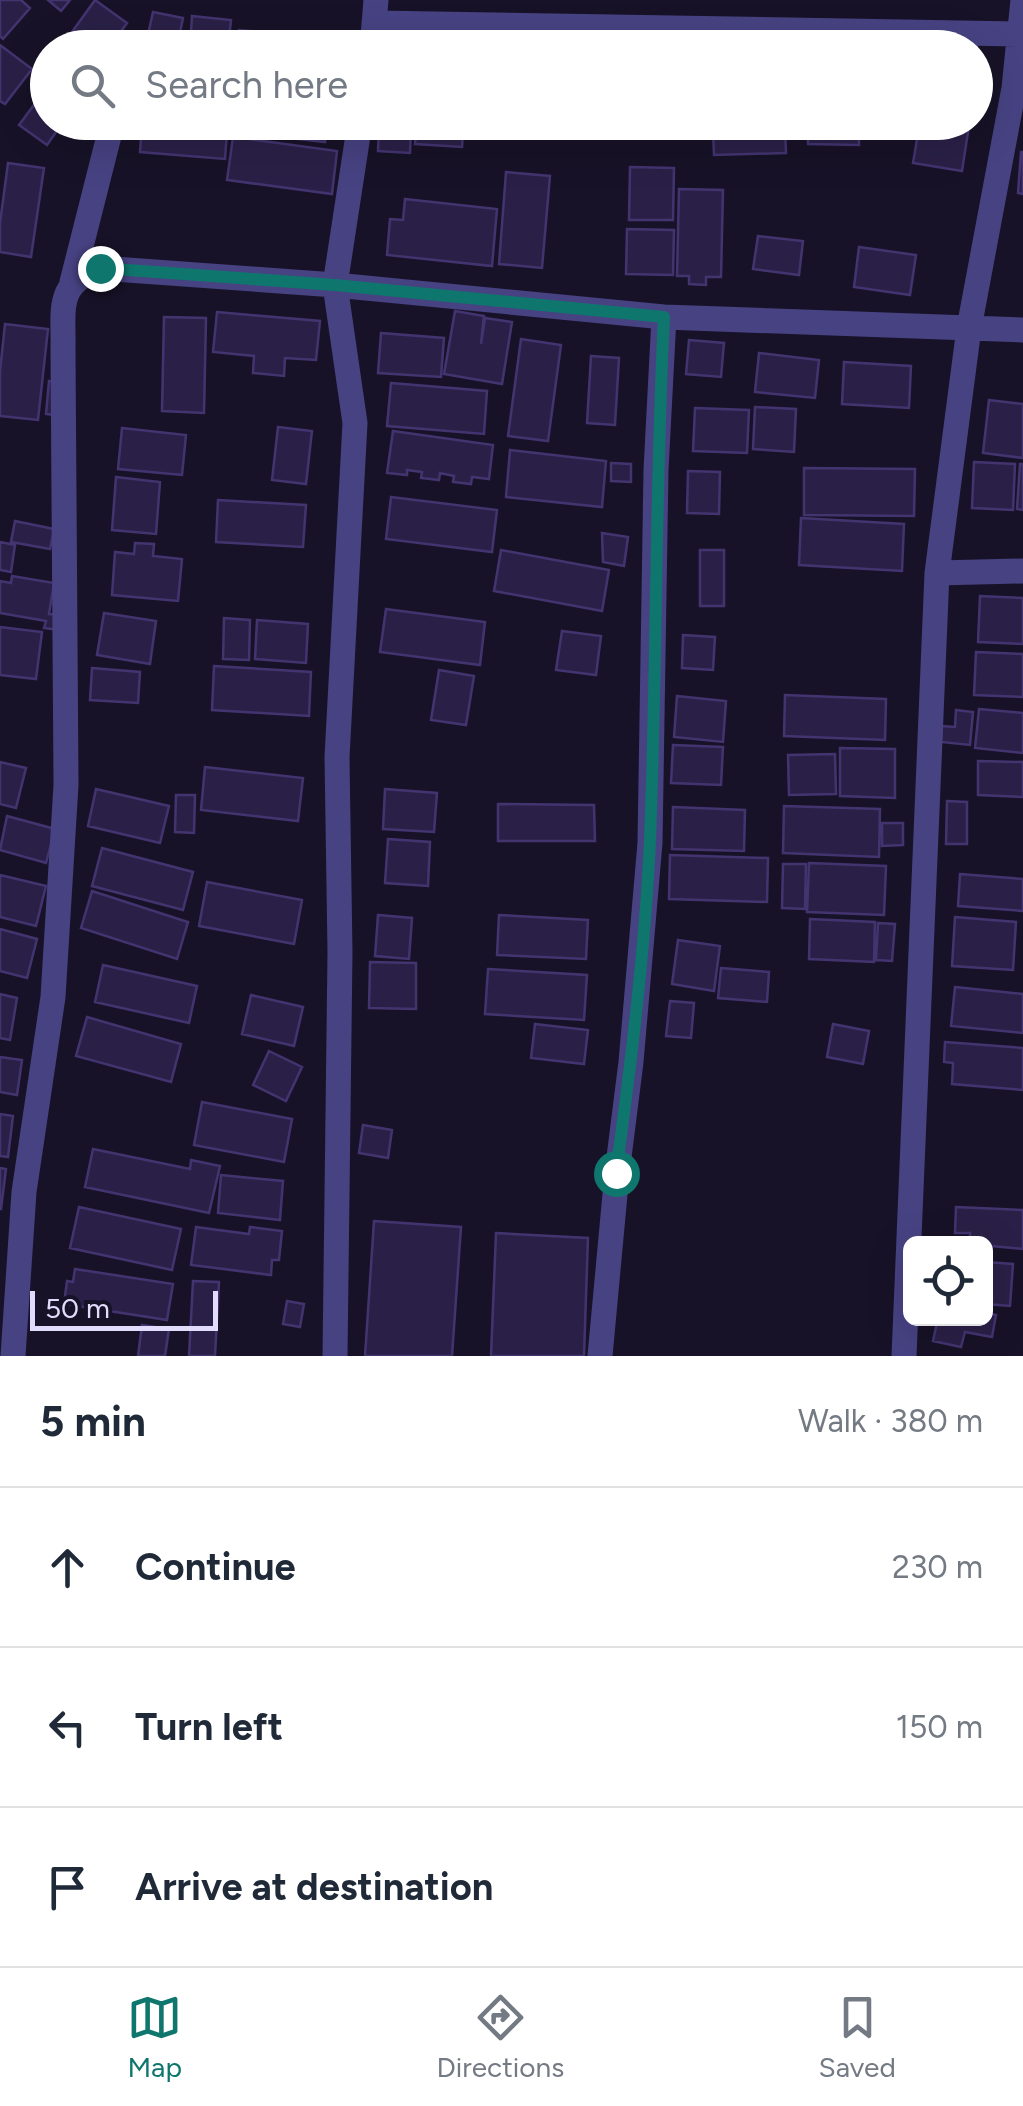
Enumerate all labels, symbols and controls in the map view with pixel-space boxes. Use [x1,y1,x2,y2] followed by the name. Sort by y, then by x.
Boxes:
[30,30,993,140] search box
[65,58,120,113] icon: search
[145,62,348,108] text: Search here
[78,246,124,292] route end
[594,1151,640,1197] route start
[903,1236,993,1326] map controls
[903,1236,993,1326] button: locate
[30,1286,218,1330] scale bar
[45,1291,110,1325] text: 50 m
[40,1396,146,1447] text: 5 min
[798,1402,983,1440] text: Walk · 380 m
[40,1540,95,1595] icon: ahead
[135,1544,296,1590] text: Continue
[892,1548,983,1586] text: 230 m
[40,1700,95,1755] icon: left
[135,1704,283,1750] text: Turn left
[896,1708,983,1746] text: 150 m
[40,1860,95,1915] icon: arrive
[135,1864,493,1910] text: Arrive at destination
[127,1990,182,2084] tab: Map
[437,1990,564,2084] tab: Directions
[819,1990,896,2084] tab: Saved

